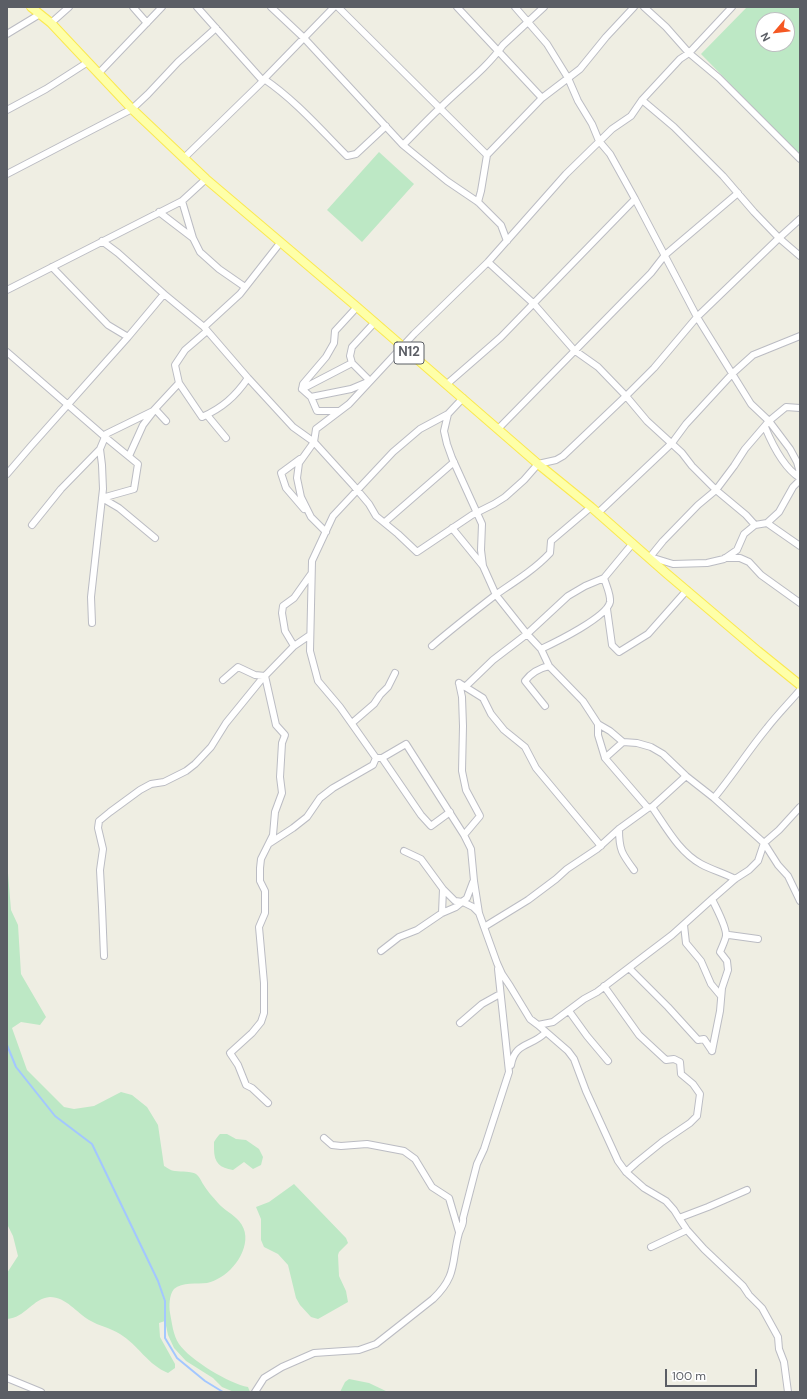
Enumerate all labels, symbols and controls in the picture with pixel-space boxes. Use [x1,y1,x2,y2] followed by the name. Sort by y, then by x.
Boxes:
[755,12,795,52] north arrow
[757,30,773,44] text: N
[394,342,424,364] road number: N12
[667,1361,759,1387] scale bar
[672,1368,706,1384] text: 100 m

